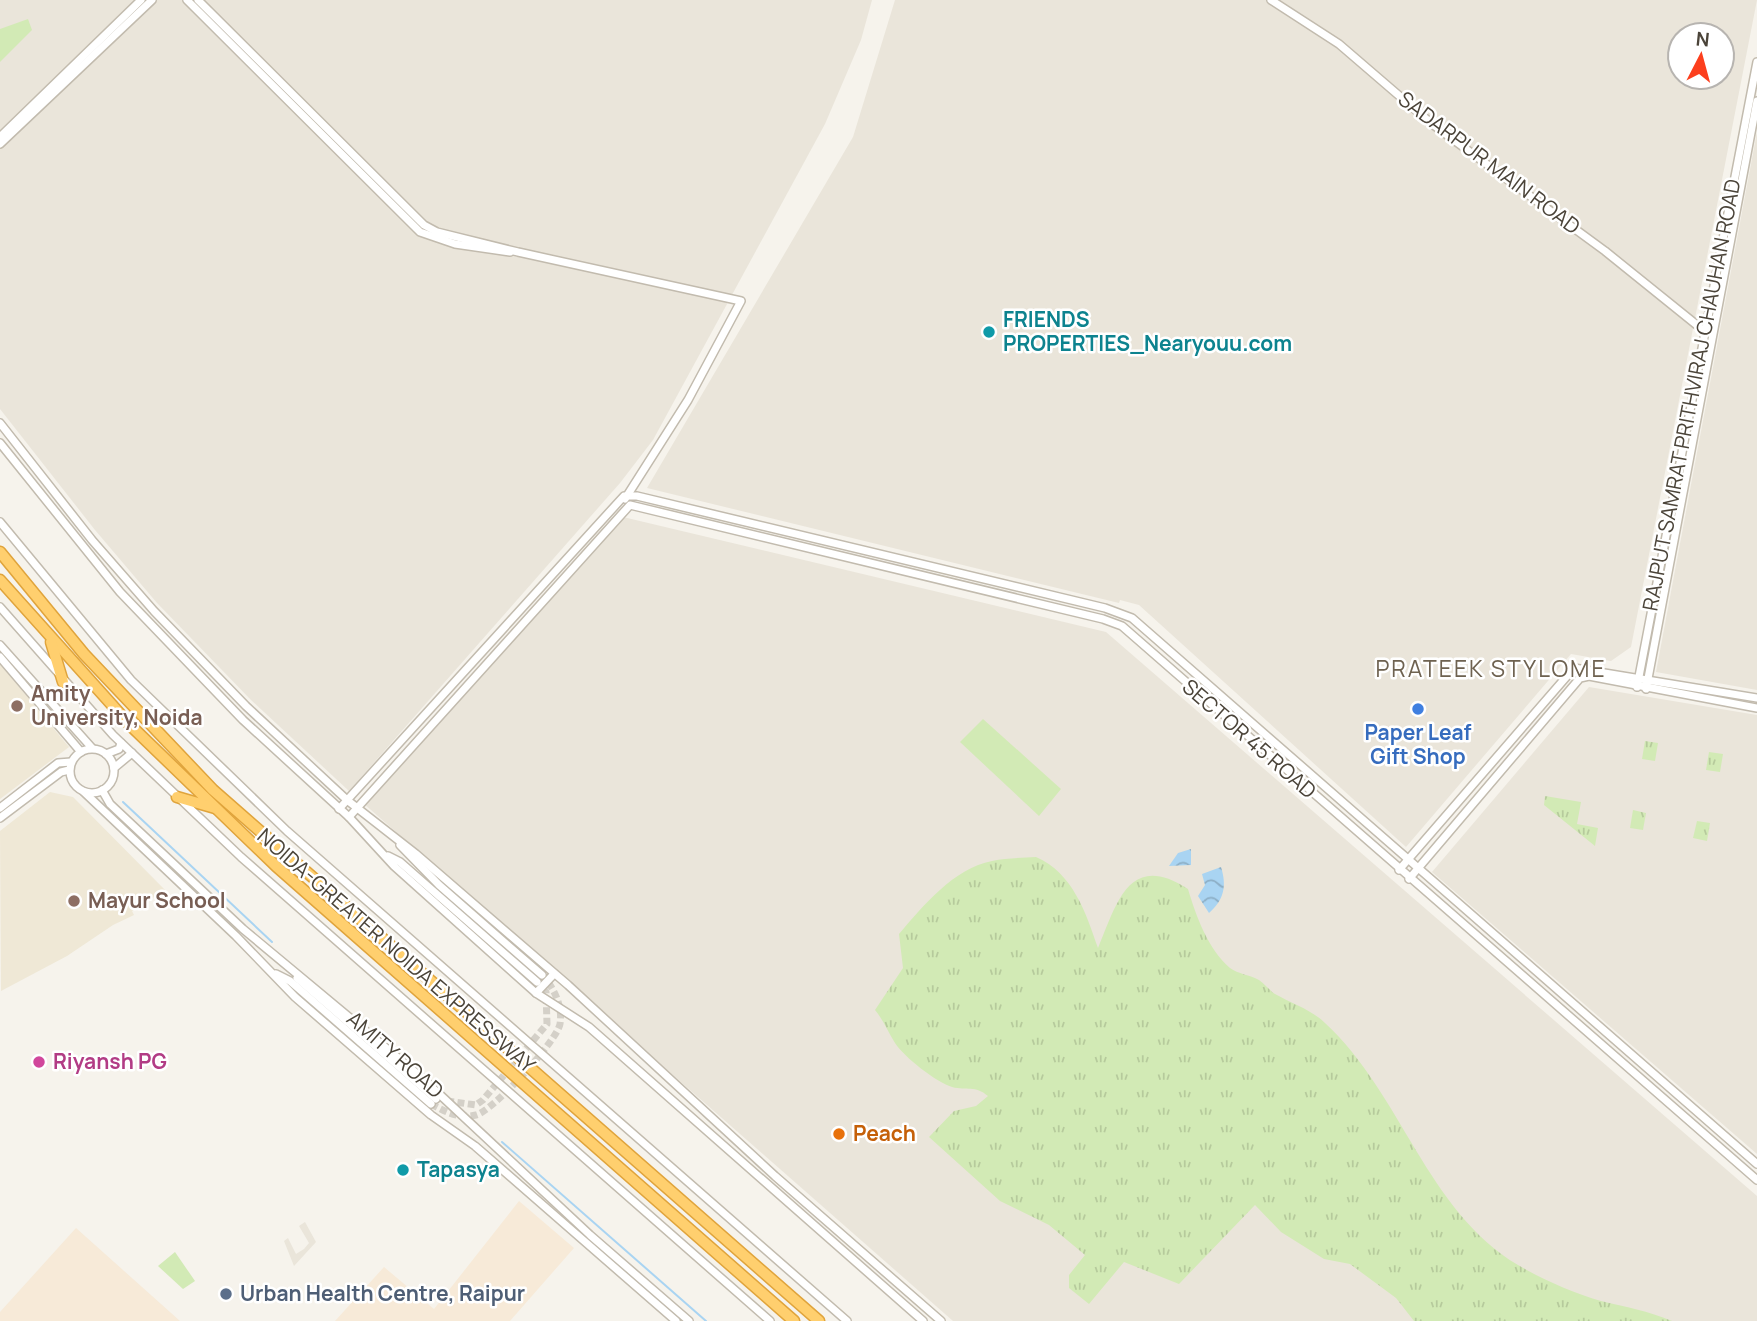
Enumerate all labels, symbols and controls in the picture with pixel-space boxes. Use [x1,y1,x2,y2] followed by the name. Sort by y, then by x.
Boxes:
[1666,21,1736,91] north arrow
[1695,25,1711,53] text: N
[1393,84,1586,240] street label: SADARPUR MAIN ROAD
[1635,176,1747,613] street label: RAJPUT SAMRAT PRITHVIRAJ CHAUHAN ROAD
[1003,305,1292,357] place label: FRIENDS PROPERTIES_Nearyouu.com
[981,324,997,340] marker: FRIENDS PROPERTIES_Nearyouu.com
[1375,652,1607,684] district label: PRATEEK STYLOME
[1177,672,1323,804] street label: SECTOR 45 ROAD
[31,679,203,731] place label: Amity University, Noida
[9,698,25,714] marker: Amity University, Noida
[1410,701,1426,717] marker: Paper Leaf Gift Shop
[1364,718,1472,770] place label: Paper Leaf Gift Shop
[252,822,542,1079] street label: NOIDA-GREATER NOIDA EXPRESSWAY
[88,886,226,914] place label: Mayur School
[66,893,82,909] marker: Mayur School
[341,1004,450,1104] street label: AMITY ROAD
[53,1047,167,1075] place label: Riyansh PG
[31,1054,47,1070] marker: Riyansh PG
[853,1119,916,1147] place label: Peach
[831,1126,847,1142] marker: Peach
[417,1155,500,1183] place label: Tapasya
[395,1162,411,1178] marker: Tapasya
[240,1279,525,1307] place label: Urban Health Centre, Raipur
[218,1286,234,1302] marker: Urban Health Centre, Raipur

